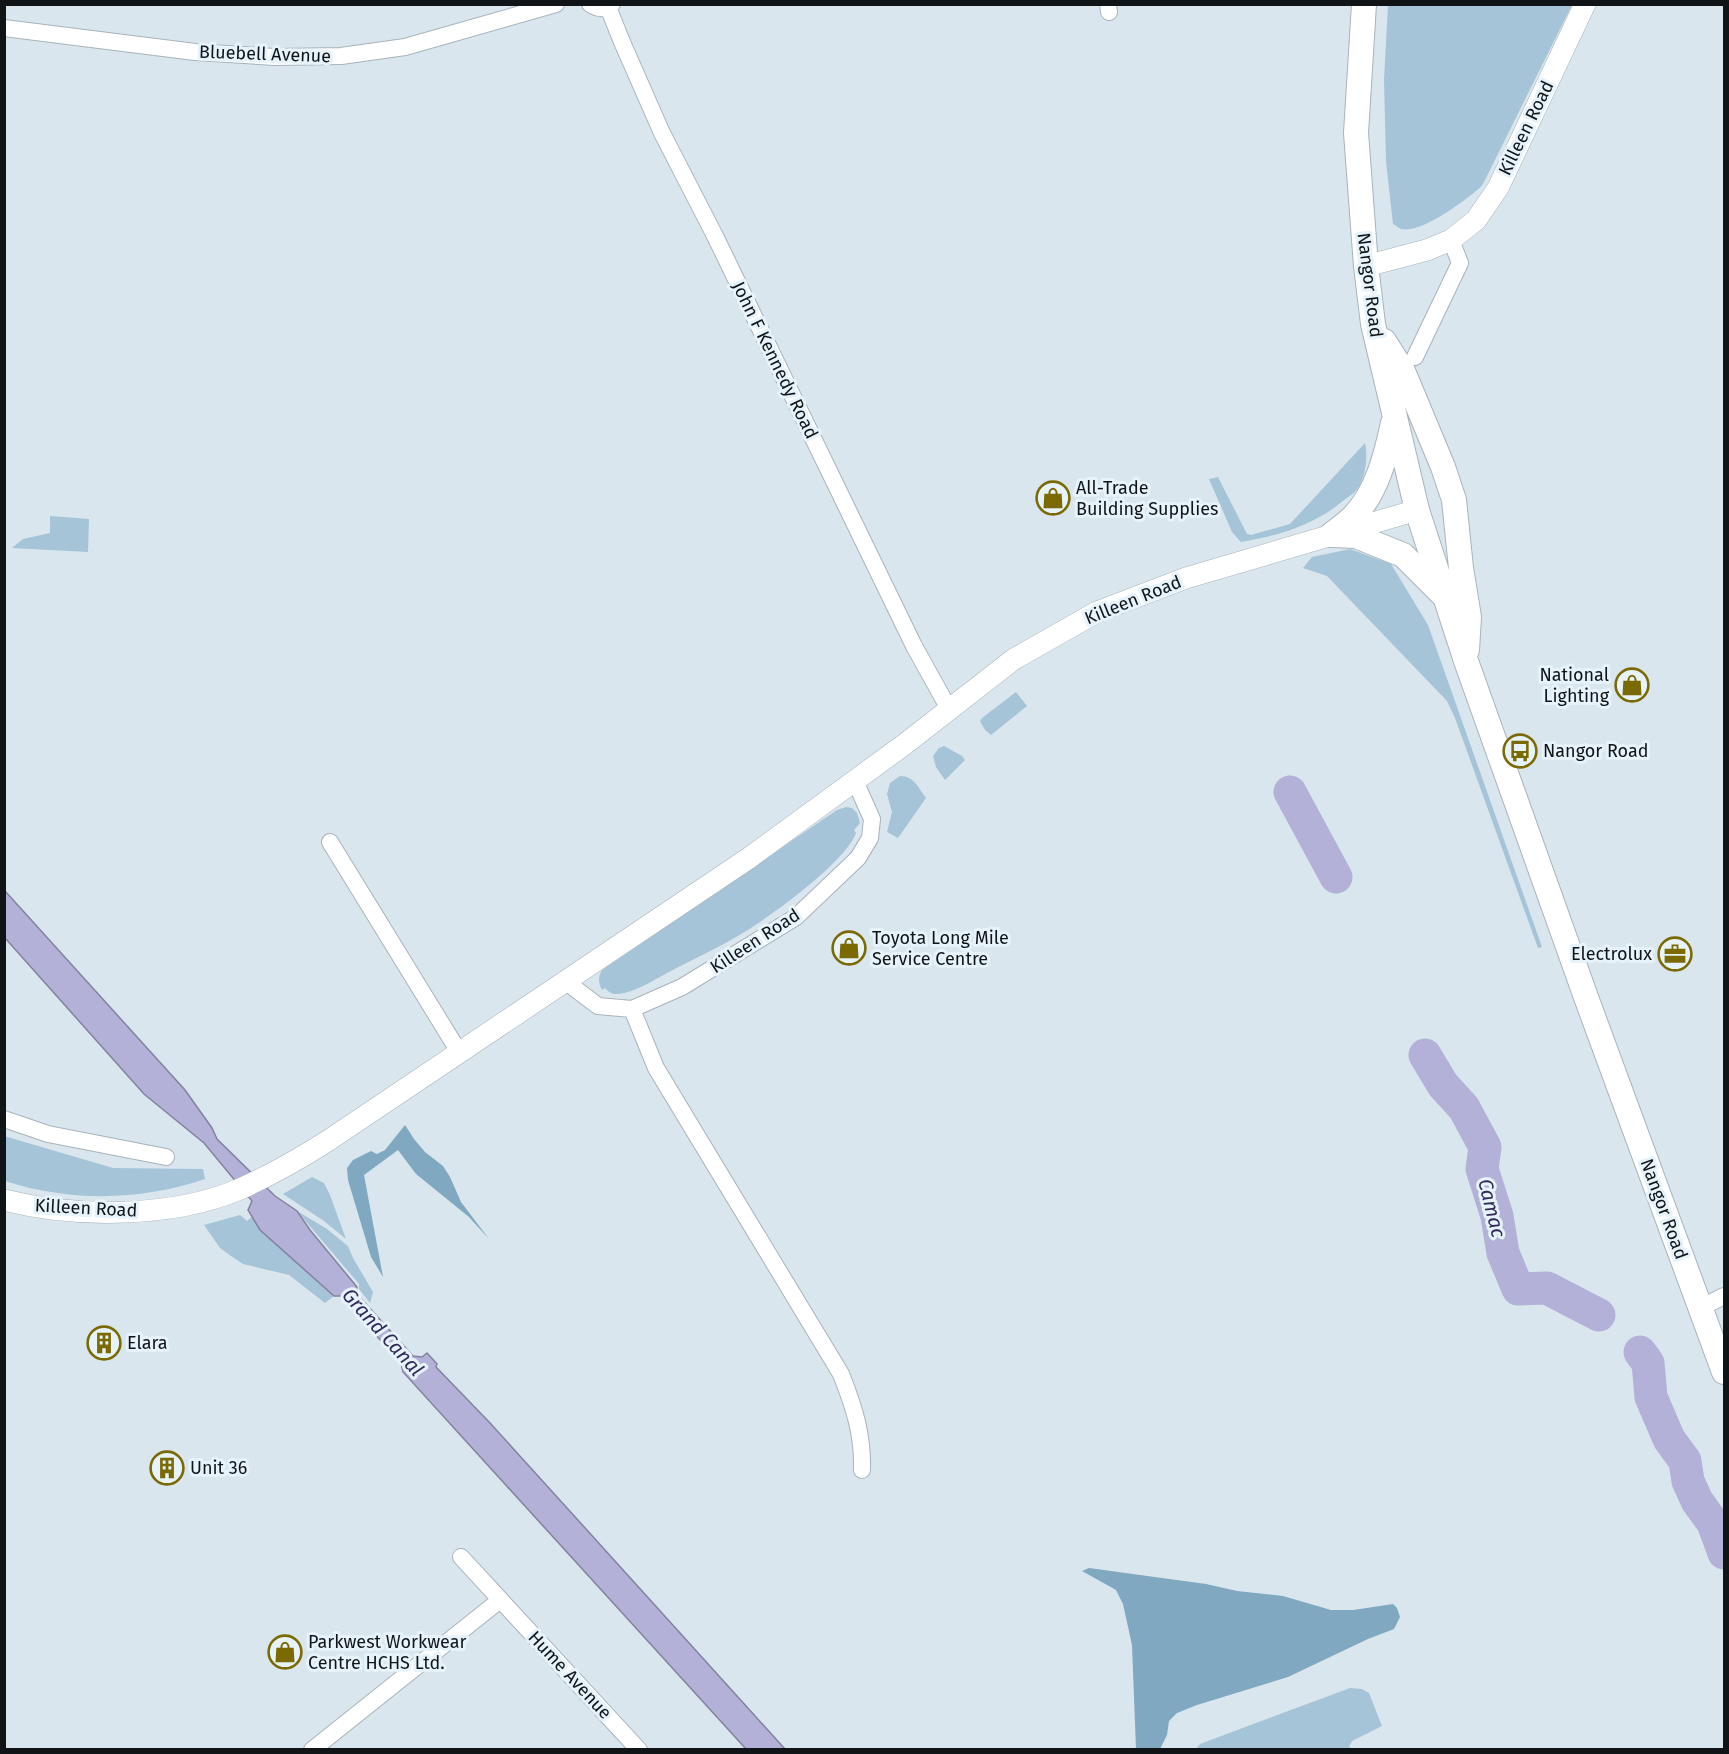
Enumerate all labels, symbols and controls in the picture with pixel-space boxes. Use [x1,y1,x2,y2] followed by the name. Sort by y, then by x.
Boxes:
[199,41,331,67] street label: Bluebell Avenue
[1494,77,1558,179] street label: Killeen Road
[1353,231,1387,339] street label: Nangor Road
[727,278,823,442] street label: John F Kennedy Road
[1076,477,1218,520] place label: All-Trade Building Supplies
[1035,480,1071,516] shop icon: All-Trade Building Supplies
[1081,571,1185,629] street label: Killeen Road
[1539,664,1610,707] place label: National Lighting
[1614,667,1650,703] shop icon: National Lighting
[1502,733,1538,769] bus stop icon: Nangor Road
[1543,740,1648,762] place label: Nangor Road
[706,904,804,978] street label: Killeen Road
[872,927,1009,970] place label: Toyota Long Mile Service Centre
[831,930,867,966] shop icon: Toyota Long Mile Service Centre
[1657,936,1693,972] office icon: Electrolux
[1571,943,1652,965] place label: Electrolux
[1636,1156,1692,1262] street label: Nangor Road
[1473,1176,1511,1240] water label: Camac
[34,1194,138,1222] street label: Killeen Road
[337,1283,429,1381] water label: Grand Canal
[86,1325,122,1361] building icon: Elara
[127,1332,168,1354] place label: Elara
[149,1450,185,1486] building icon: Unit 36
[190,1457,247,1479] place label: Unit 36
[524,1626,616,1724] street label: Hume Avenue
[308,1631,467,1674] place label: Parkwest Workwear Centre HCHS Ltd.
[267,1634,303,1670] shop icon: Parkwest Workwear Centre HCHS Ltd.

